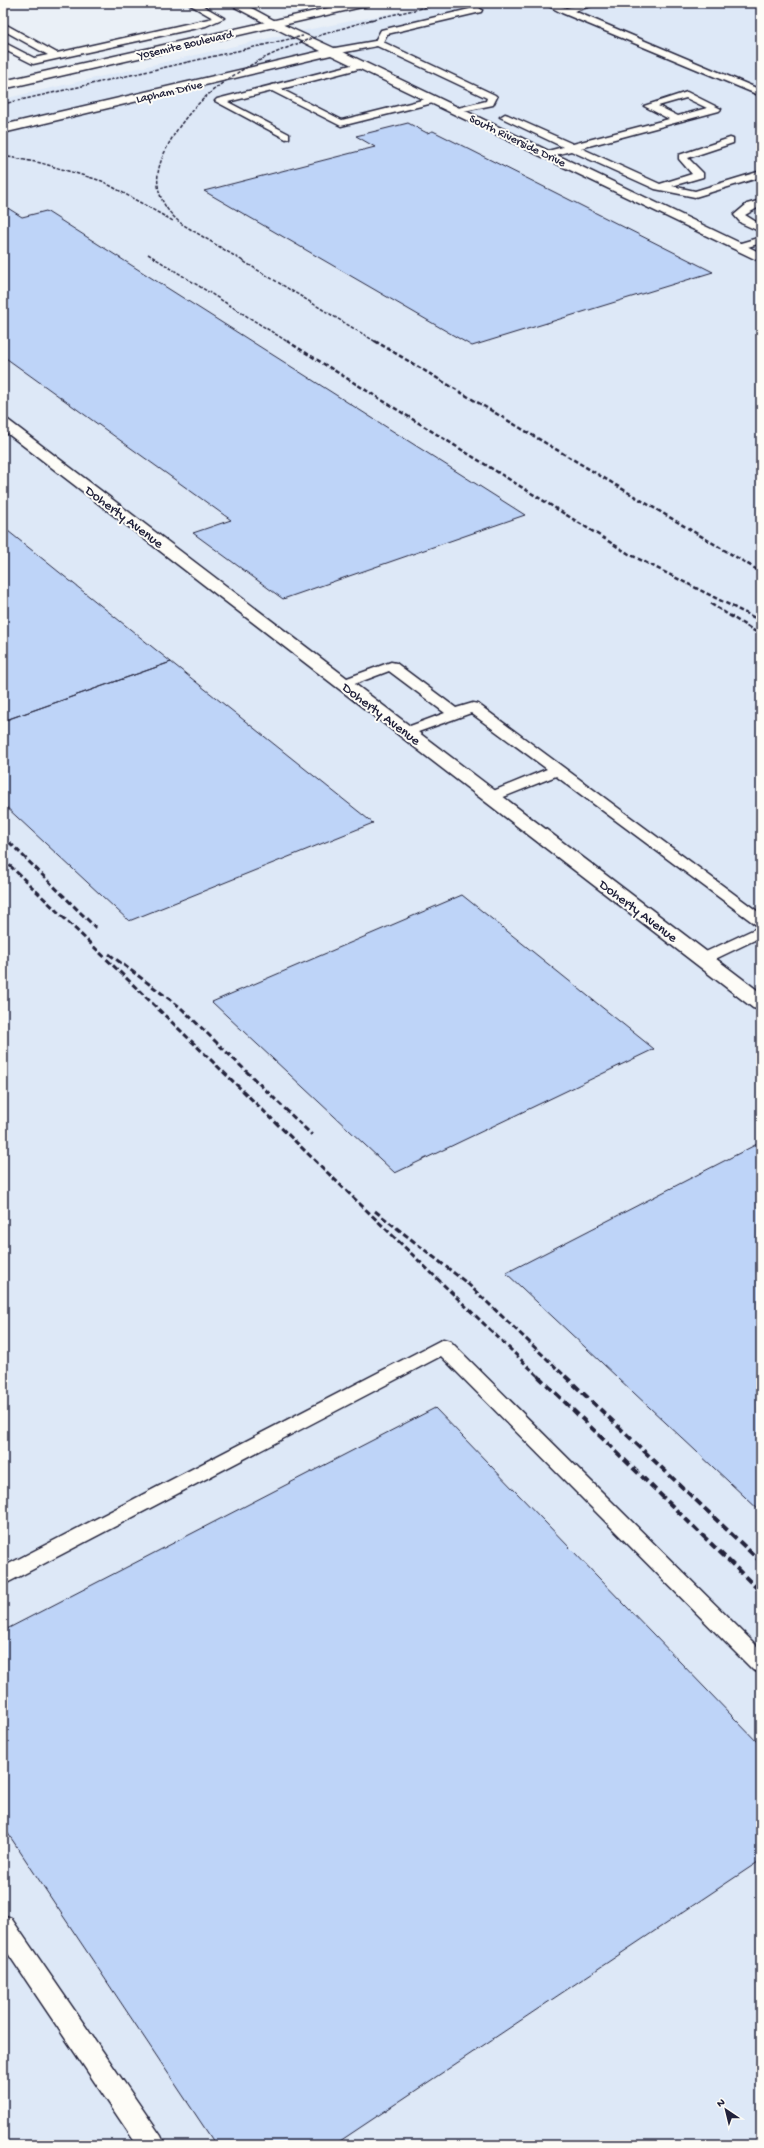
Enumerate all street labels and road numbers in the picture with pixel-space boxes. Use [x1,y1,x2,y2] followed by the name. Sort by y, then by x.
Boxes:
[135,28,235,64] street label: Yosemite Boulevard
[135,78,205,107] street label: Lapham Drive
[467,112,568,172] street label: South Riverside Drive
[80,482,167,554] street label: Doherty Avenue
[337,679,424,751] street label: Doherty Avenue
[594,876,681,948] street label: Doherty Avenue

